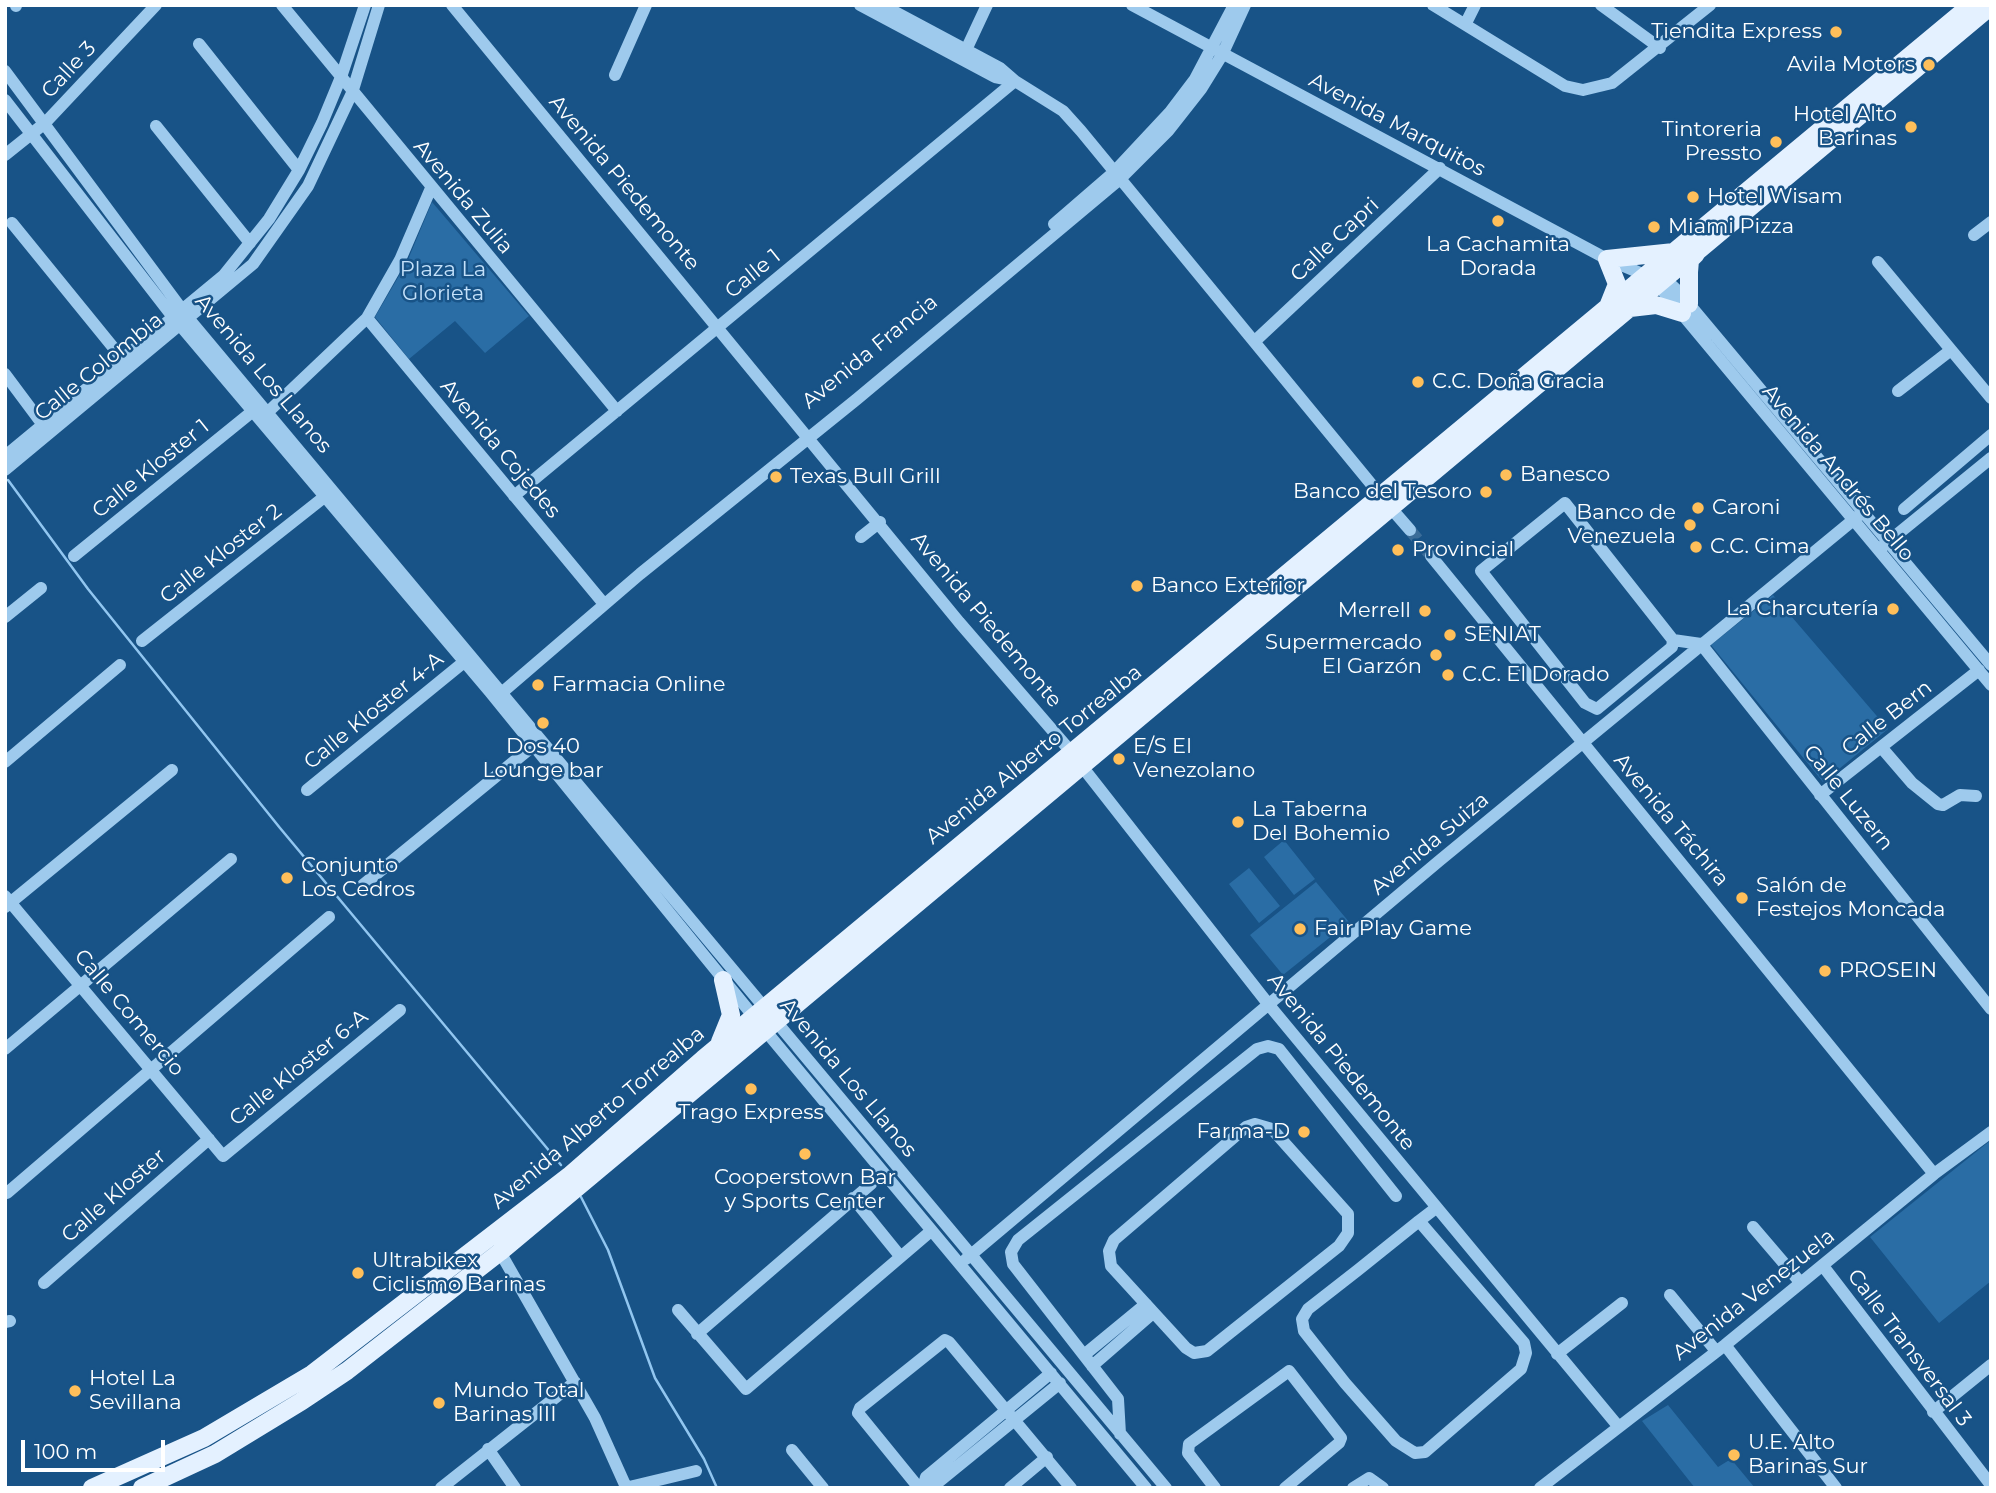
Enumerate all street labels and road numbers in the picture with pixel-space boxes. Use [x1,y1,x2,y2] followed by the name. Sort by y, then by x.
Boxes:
[36,36,102,104] street label: Calle 3
[1304,68,1490,182] street label: Avenida Marquitos
[543,90,705,276] street label: Avenida Piedemonte
[408,135,518,259] street label: Avenida Zulia
[1286,193,1384,287] street label: Calle Capri
[720,244,786,304] street label: Calle 1
[189,290,337,458] street label: Avenida Los Llanos
[797,290,943,414] street label: Avenida Francia
[30,308,168,426] street label: Calle Colombia
[435,374,565,524] street label: Avenida Cojedes
[1757,379,1919,567] street label: Avenida Andrés Bello
[88,414,214,524] street label: Calle Kloster 1
[155,499,287,609] street label: Calle Kloster 2
[905,527,1067,713] street label: Avenida Piedemonte
[299,647,449,775] street label: Calle Kloster 4-A
[921,660,1147,850] street label: Avenida Alberto Torrealba
[1837,675,1937,761] street label: Calle Bern
[1798,740,1898,856] street label: Calle Luzern
[1608,748,1734,892] street label: Avenida Táchira
[1366,787,1494,901] street label: Avenida Suiza
[69,944,189,1082] street label: Calle Comercio
[1262,968,1420,1156] street label: Avenida Piedemonte
[774,994,922,1162] street label: Avenida Los Llanos
[225,1004,373,1132] street label: Calle Kloster 6-A
[486,1021,710,1215] street label: Avenida Alberto Torrealba
[57,1144,171,1248] street label: Calle Kloster
[1668,1224,1840,1366] street label: Avenida Venezuela
[1842,1264,1976,1432] street label: Calle Transversal 3

